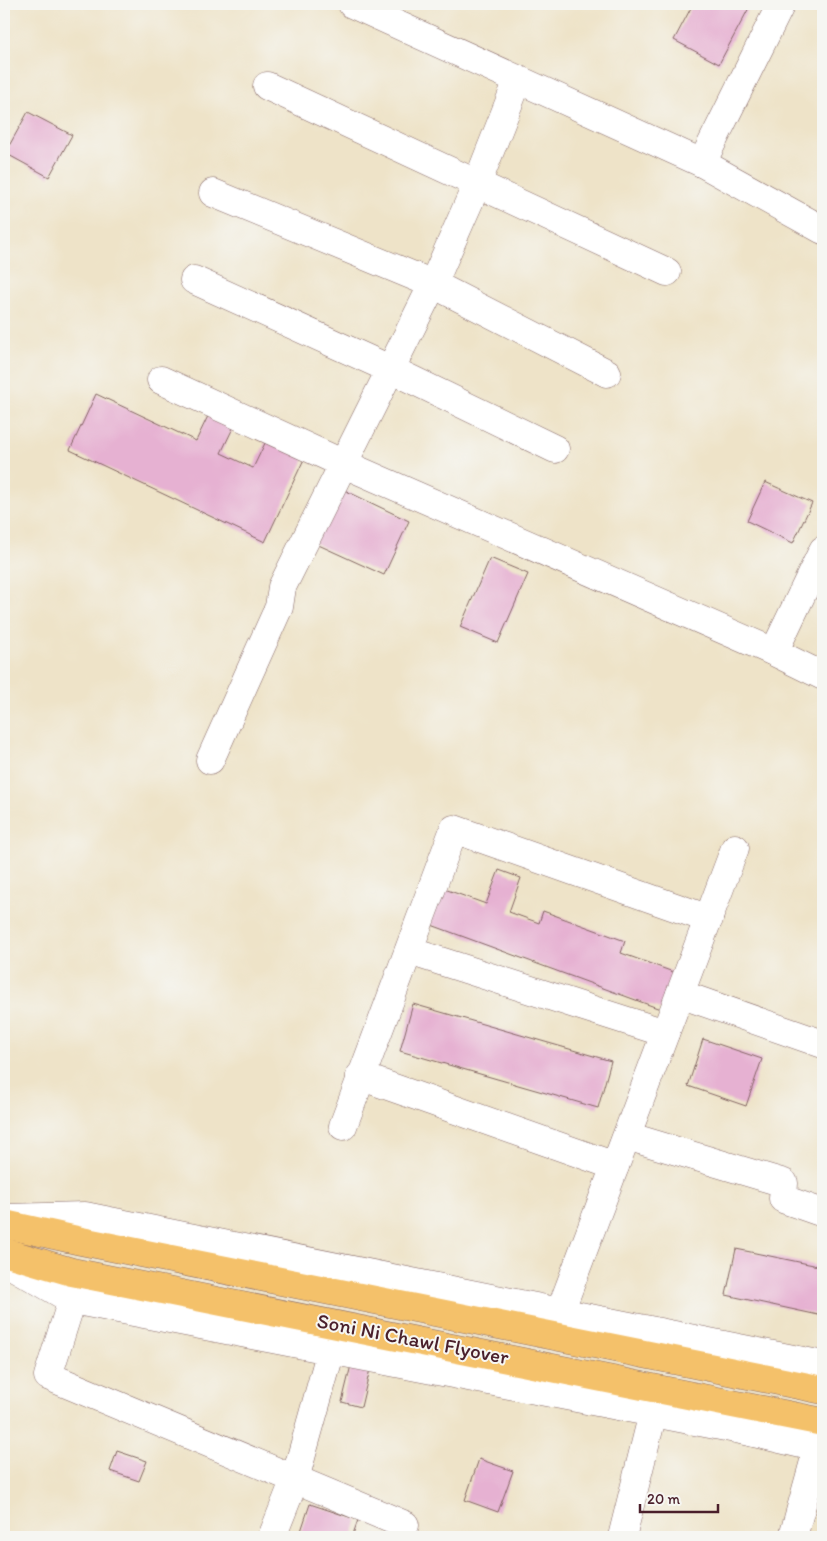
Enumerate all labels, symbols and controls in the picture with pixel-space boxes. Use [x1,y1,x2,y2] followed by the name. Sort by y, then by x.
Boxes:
[315,1308,512,1369] street label: Soni Ni Chawl Flyover
[640,1481,717,1513] scale bar
[647,1490,681,1508] text: 20 m

